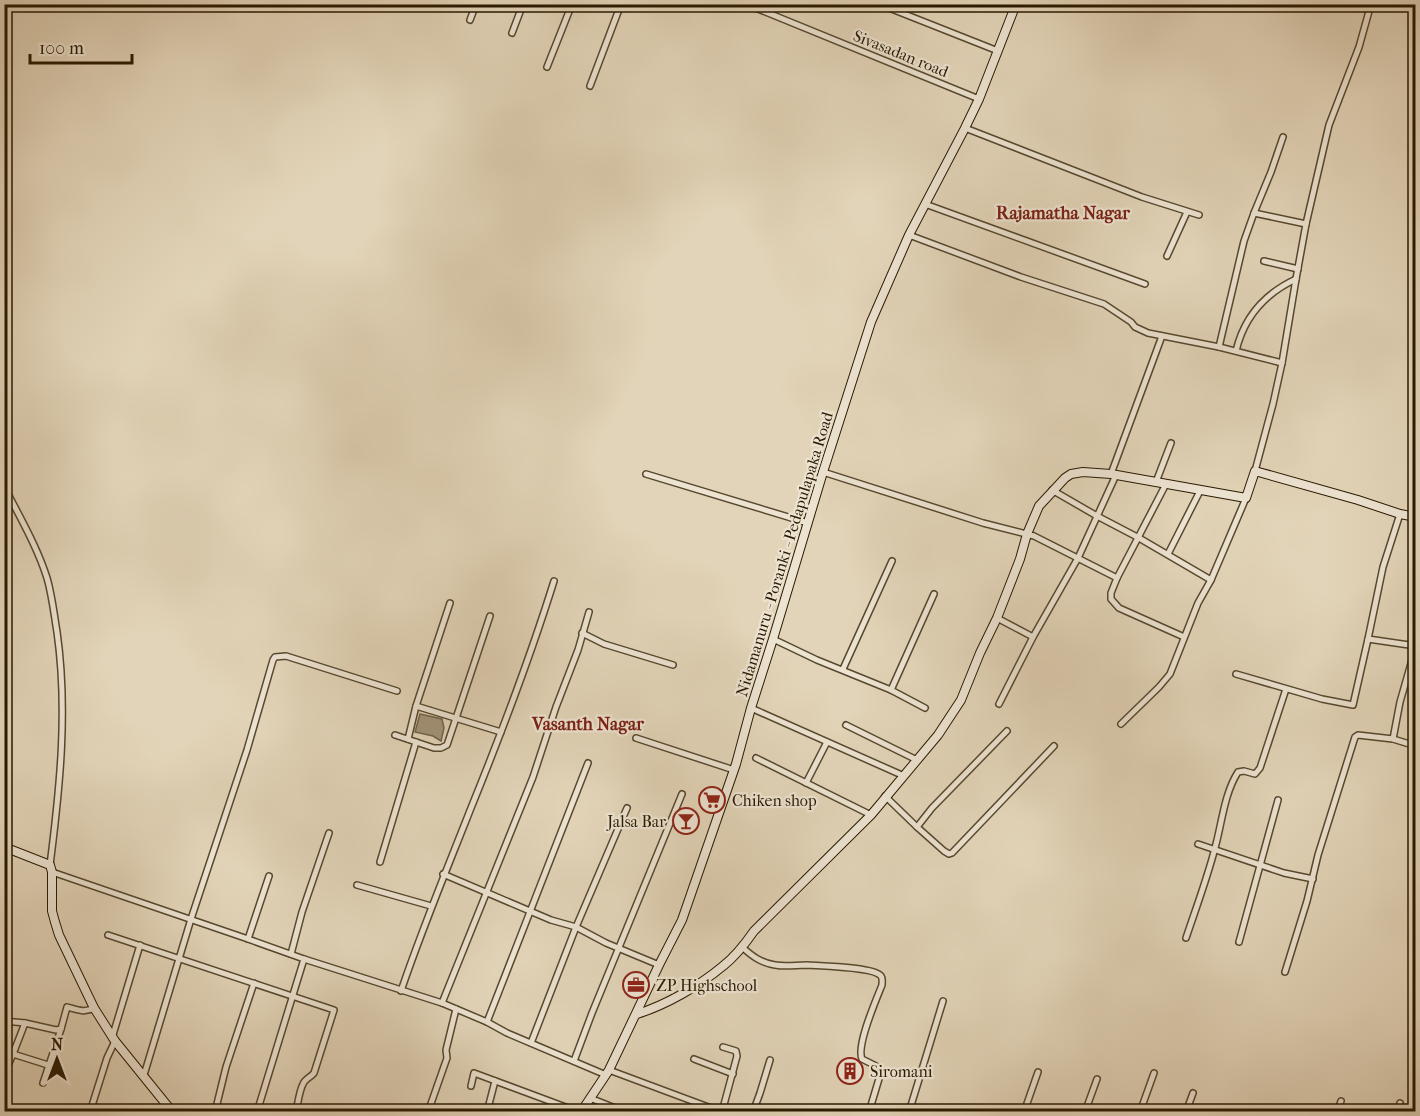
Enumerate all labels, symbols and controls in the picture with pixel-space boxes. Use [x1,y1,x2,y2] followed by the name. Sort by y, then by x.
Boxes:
[850,26,951,81] street label: Sivasadan road
[30,27,132,65] scale bar
[39,38,84,59] text: 100 m
[996,203,1130,224] district label: Rajamatha Nagar
[732,409,837,699] street label: Nidamanuru - Poranki - Pedapulapaka Road
[531,714,644,735] district label: Vasanth Nagar
[697,785,727,815] supermarket icon: Chiken shop
[732,791,817,810] place label: Chiken shop
[671,806,701,836] bar icon: Jalsa Bar
[605,812,666,831] place label: Jalsa Bar
[621,970,651,1000] office icon: ZP Highschool
[656,976,758,995] place label: ZP Highschool
[27,1029,87,1089] north arrow
[51,1035,64,1054] text: N
[835,1056,865,1086] building icon: Siromani
[870,1062,933,1081] place label: Siromani

